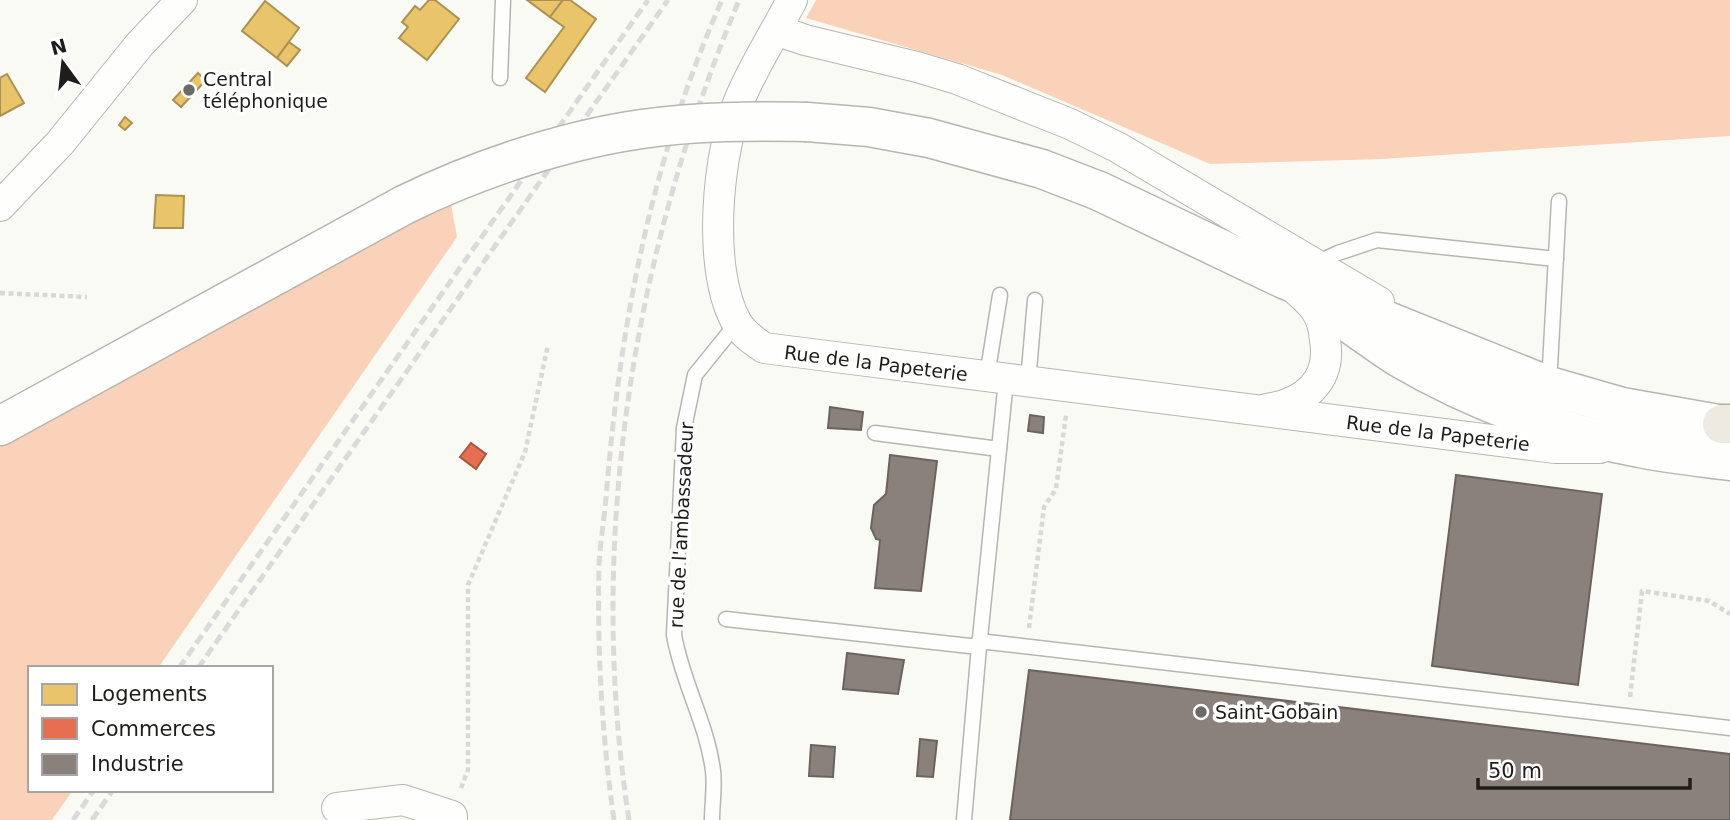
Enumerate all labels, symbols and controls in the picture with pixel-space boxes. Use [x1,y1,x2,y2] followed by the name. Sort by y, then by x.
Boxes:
[28,28,98,98] north arrow
[48,34,69,59] text: N
[203,68,328,112] place label: Central téléphonique
[181,82,197,98] marker: Central téléphonique
[783,341,969,385] street label: Rue de la Papeterie
[1345,411,1531,455] street label: Rue de la Papeterie
[665,421,697,629] street label: rue de l'ambassadeur
[28,666,273,792] legend
[91,682,207,706] text: Logements
[1215,701,1338,723] place label: Saint-Gobain
[1193,704,1209,720] marker: Saint-Gobain
[91,717,216,741] text: Commerces
[1478,746,1690,790] scale bar
[91,752,184,776] text: Industrie
[1488,759,1542,783] text: 50 m

